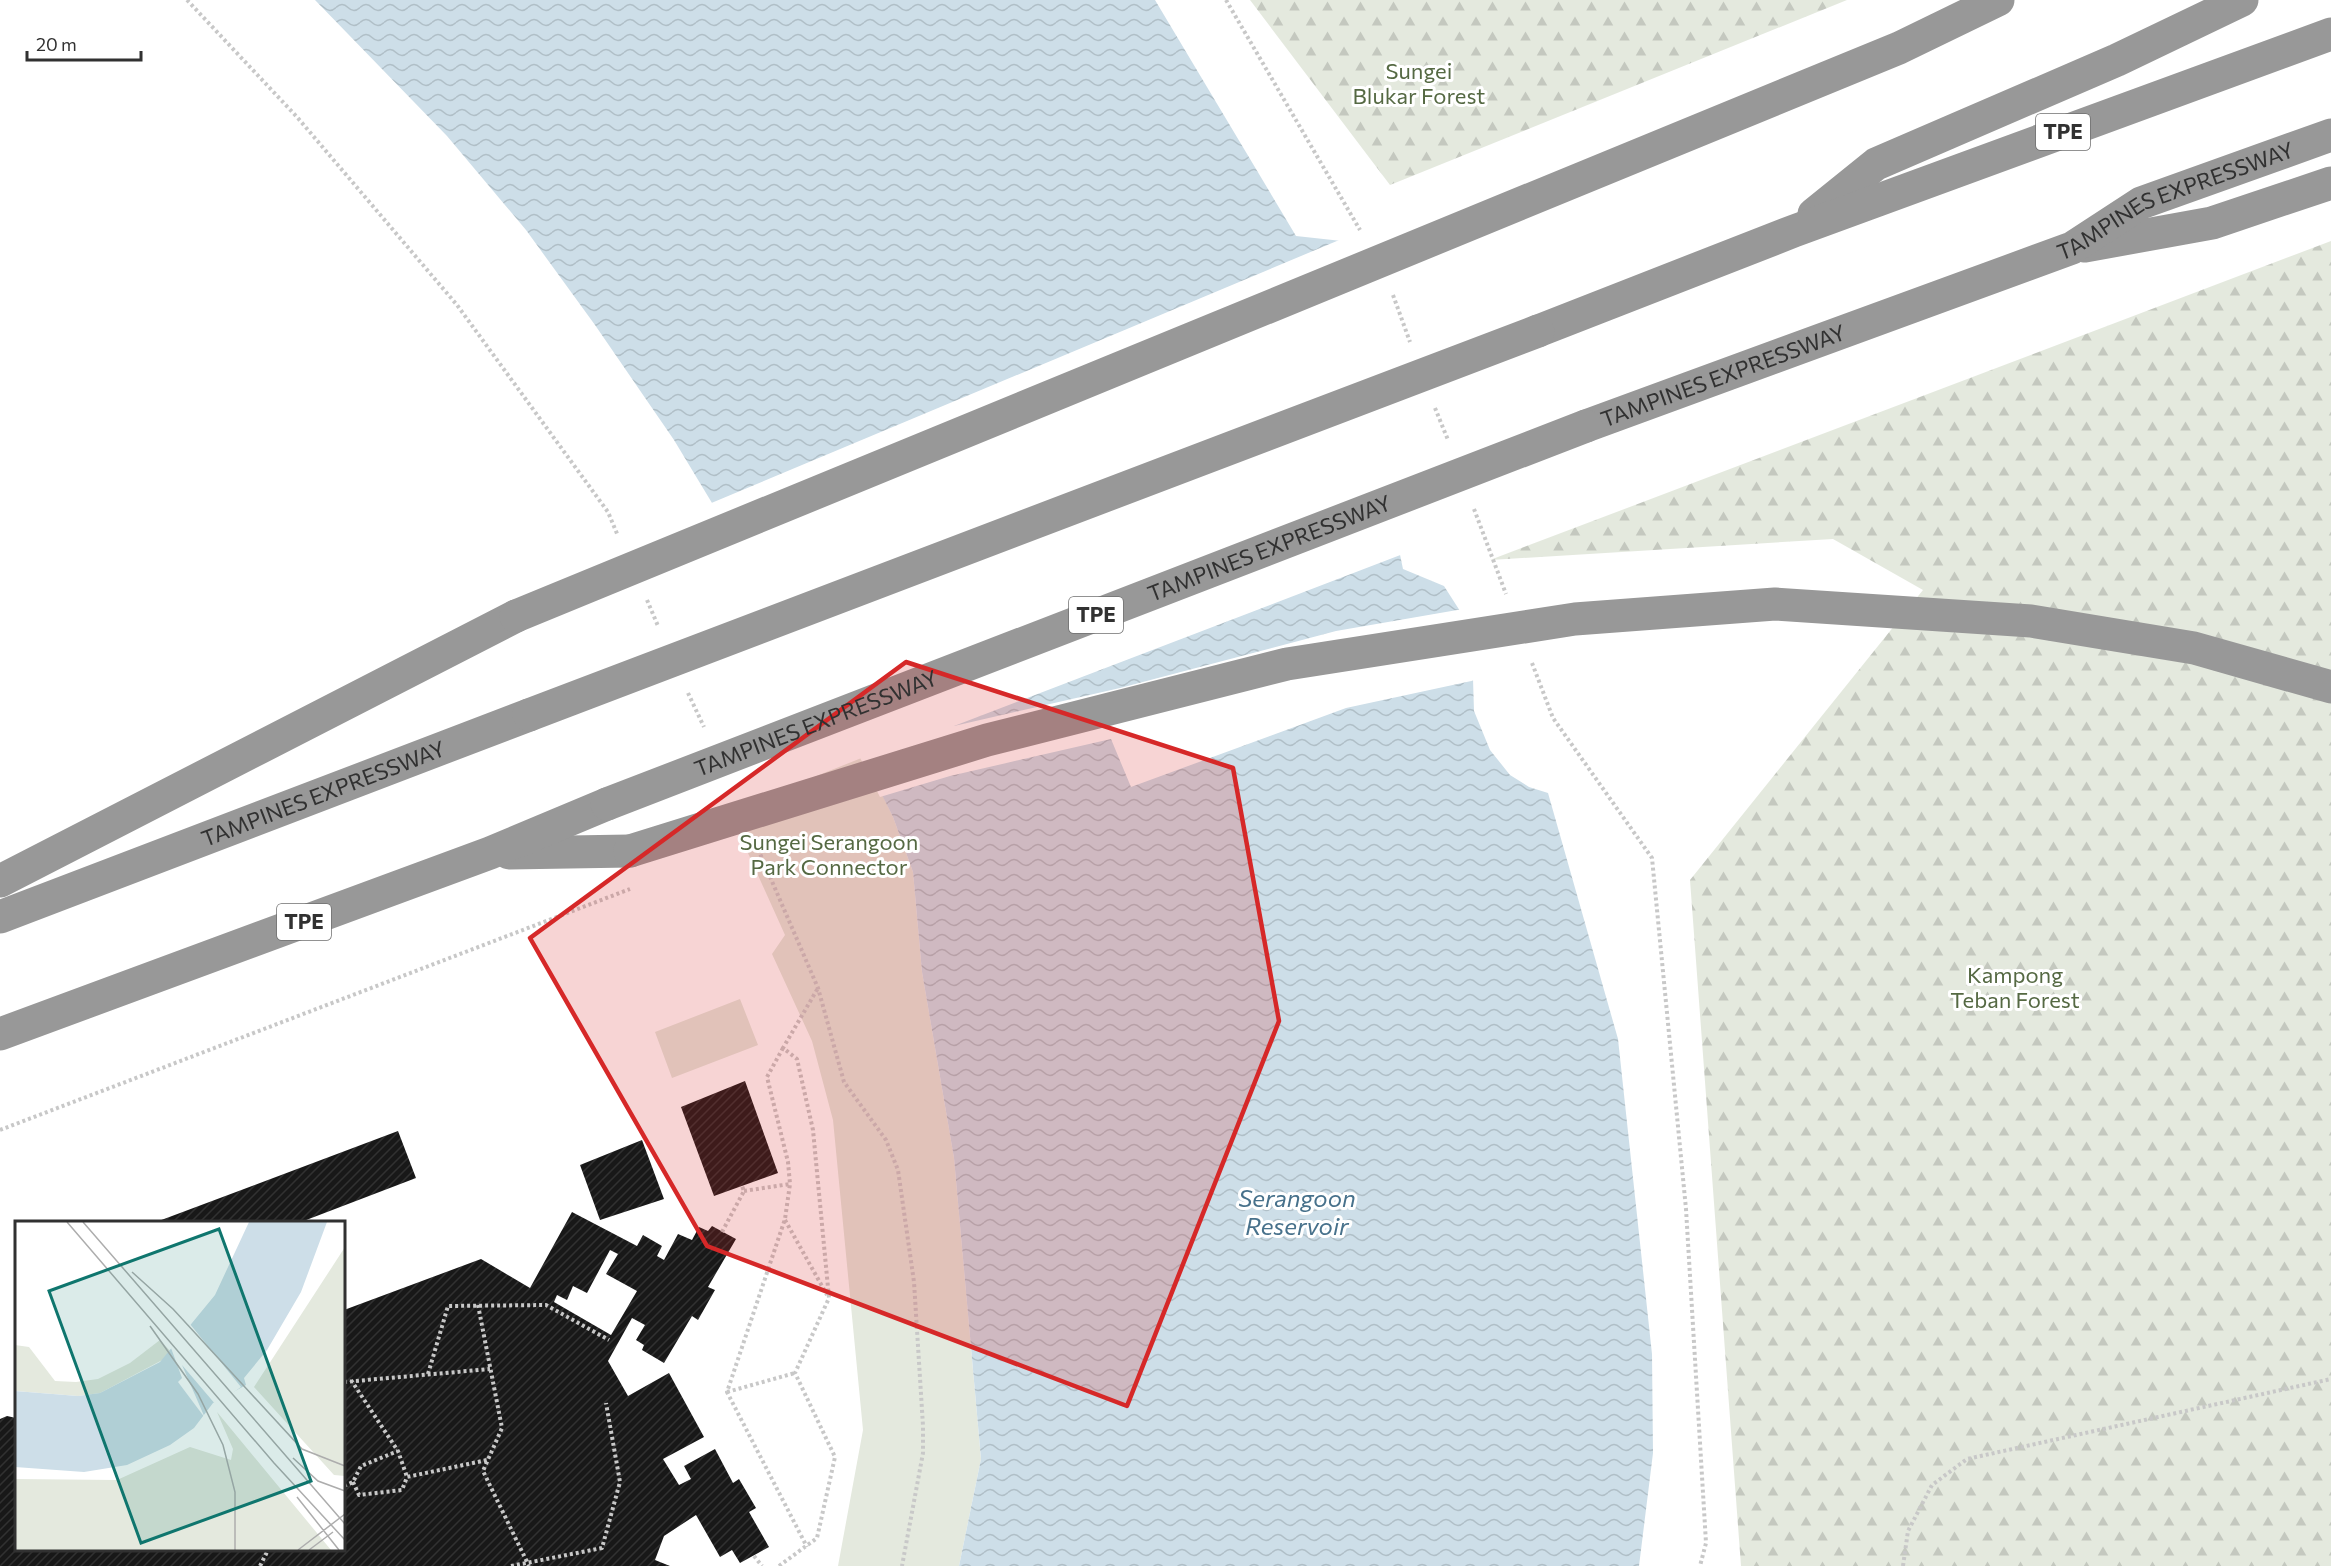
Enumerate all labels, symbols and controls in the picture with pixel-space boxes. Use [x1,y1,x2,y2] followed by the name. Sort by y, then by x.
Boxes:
[27,24,141,62] scale bar
[36,33,77,55] text: 20 m
[1353,57,1485,109] park label: Sungei Blukar Forest
[2036,114,2090,150] road number: TPE
[2053,135,2297,265] street label: TAMPINES EXPRESSWAY
[1597,318,1849,432] street label: TAMPINES EXPRESSWAY
[1144,489,1395,607] street label: TAMPINES EXPRESSWAY
[1069,597,1123,633] road number: TPE
[690,664,941,782] street label: TAMPINES EXPRESSWAY
[197,734,449,852] street label: TAMPINES EXPRESSWAY
[740,828,918,880] park label: Sungei Serangoon Park Connector
[277,904,331,940] road number: TPE
[1950,961,2080,1013] park label: Kampong Teban Forest
[1238,1183,1356,1240] water label: Serangoon Reservoir
[15,1221,345,1551] inset map

